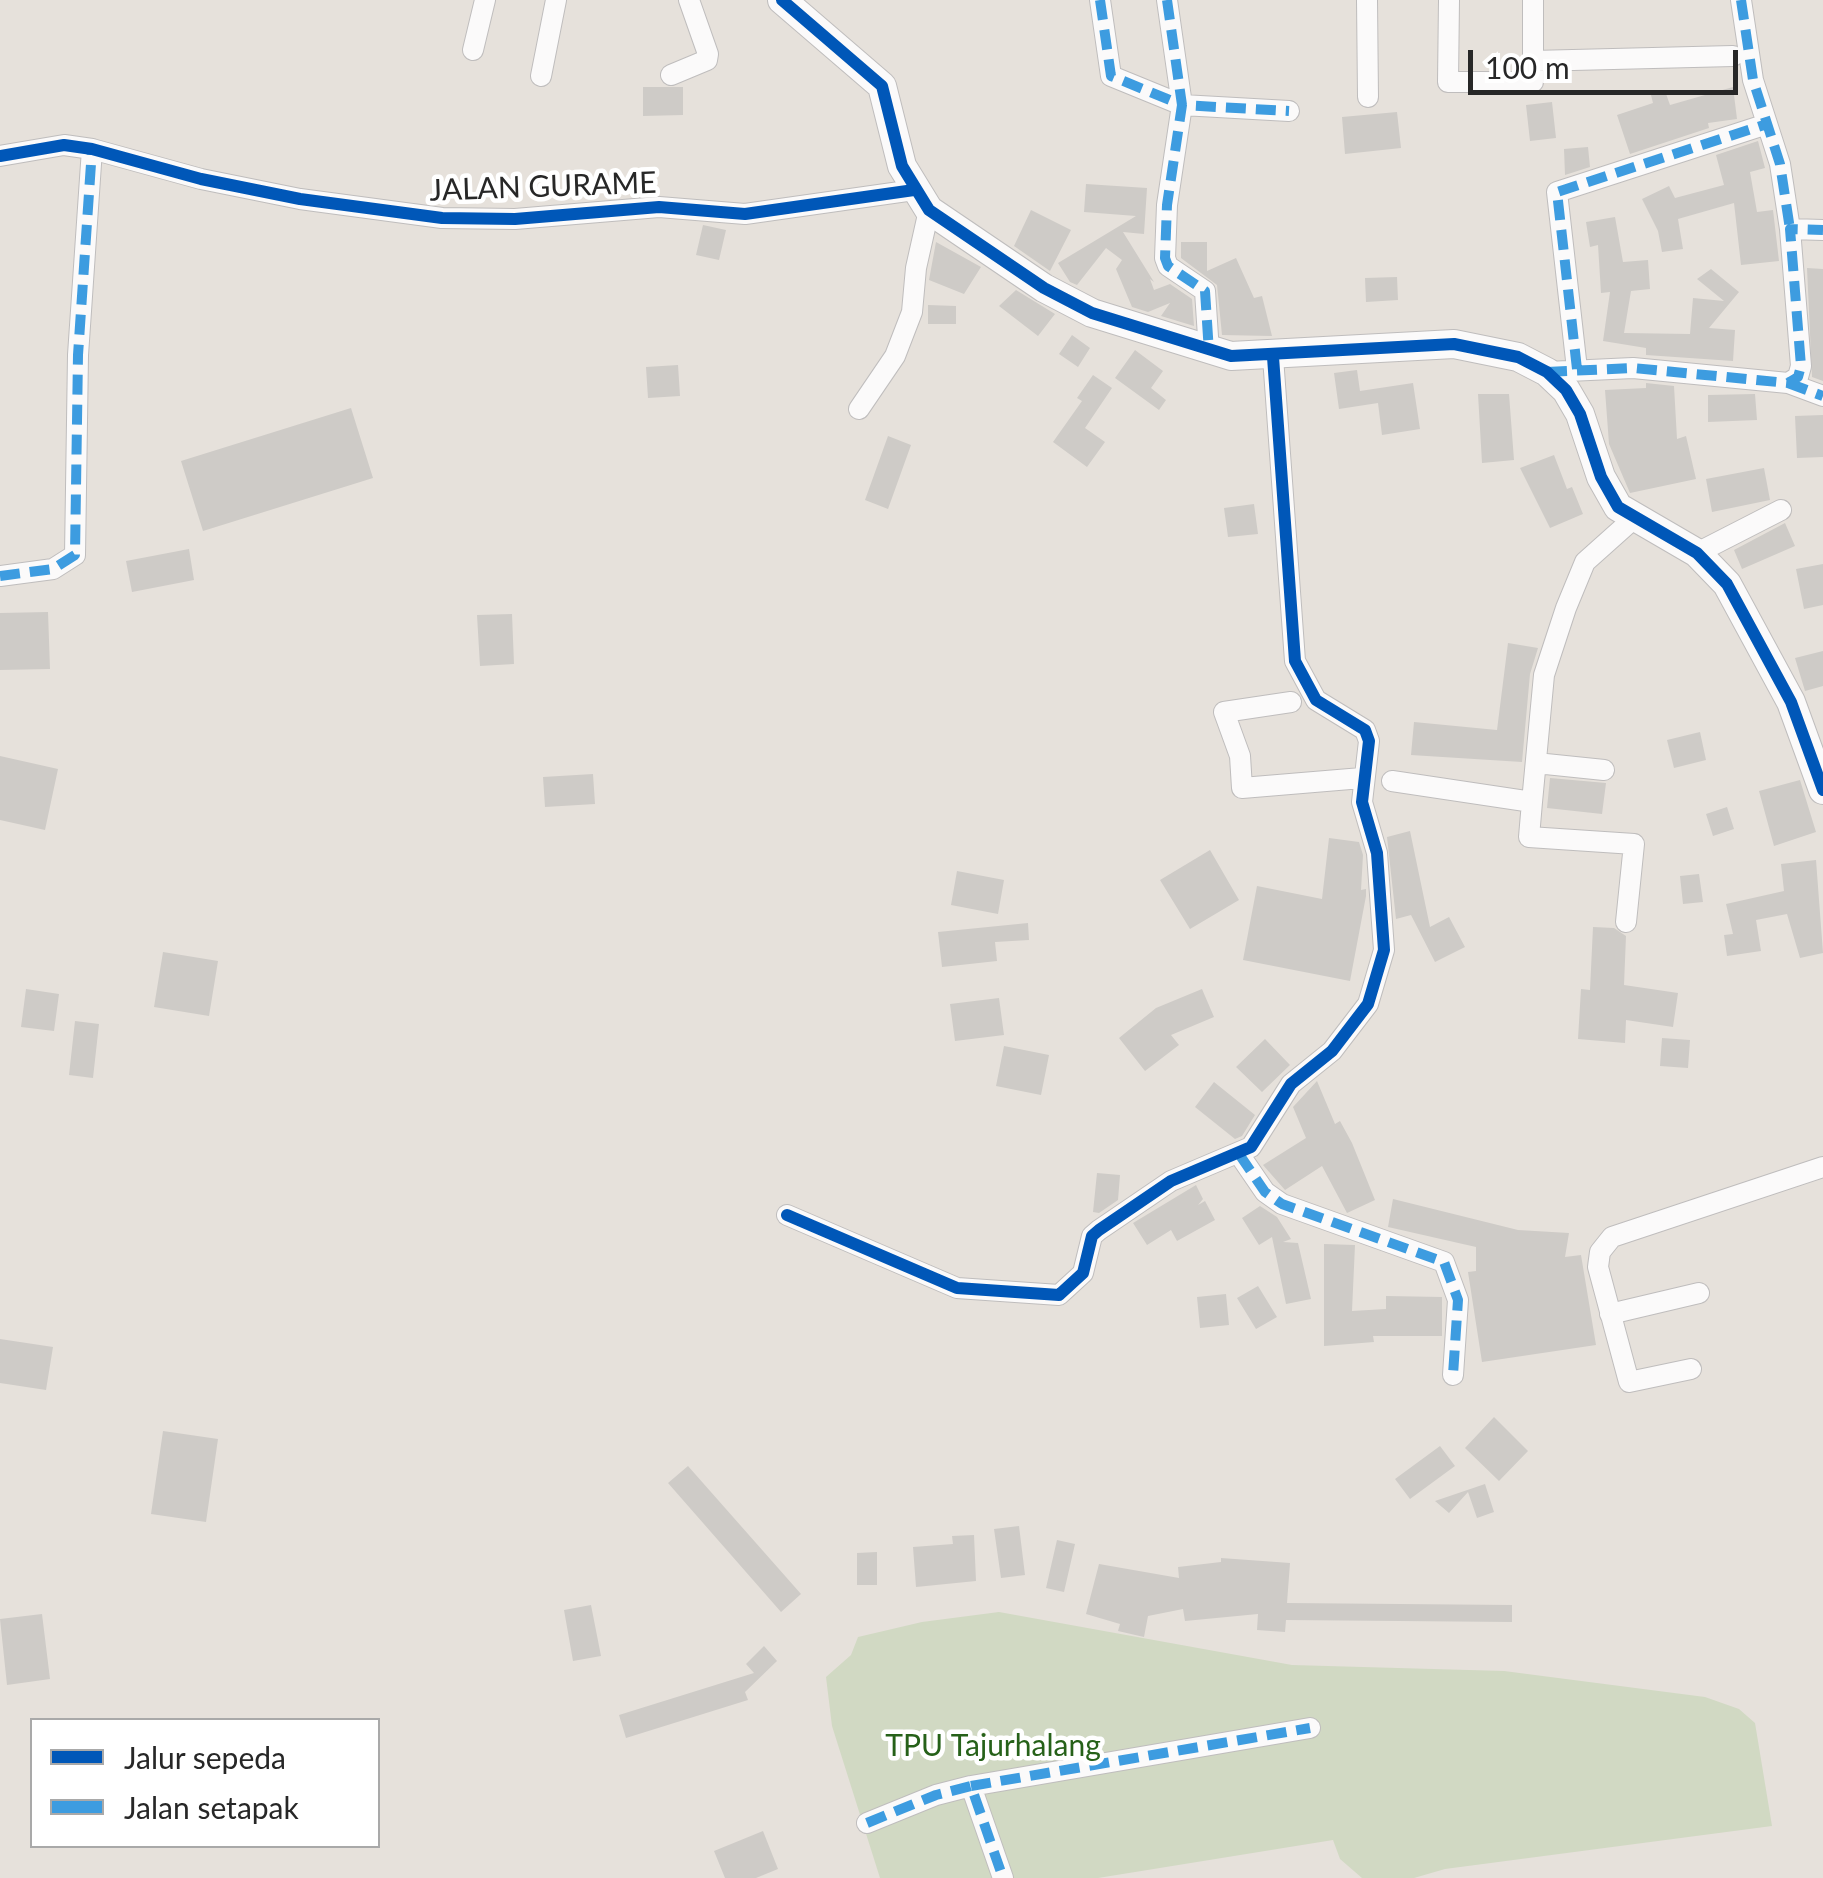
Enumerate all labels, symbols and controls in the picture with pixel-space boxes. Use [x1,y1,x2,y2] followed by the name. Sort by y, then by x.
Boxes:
[1473,30,1743,92] scale bar
[1485,49,1570,85] text: 100 m
[429,165,657,209] street label: JALAN GURAME
[30,1718,380,1848] legend
[885,1728,1101,1764] park label: TPU Tajurhalang
[124,1739,286,1775] text: Jalur sepeda
[124,1789,299,1825] text: Jalan setapak

